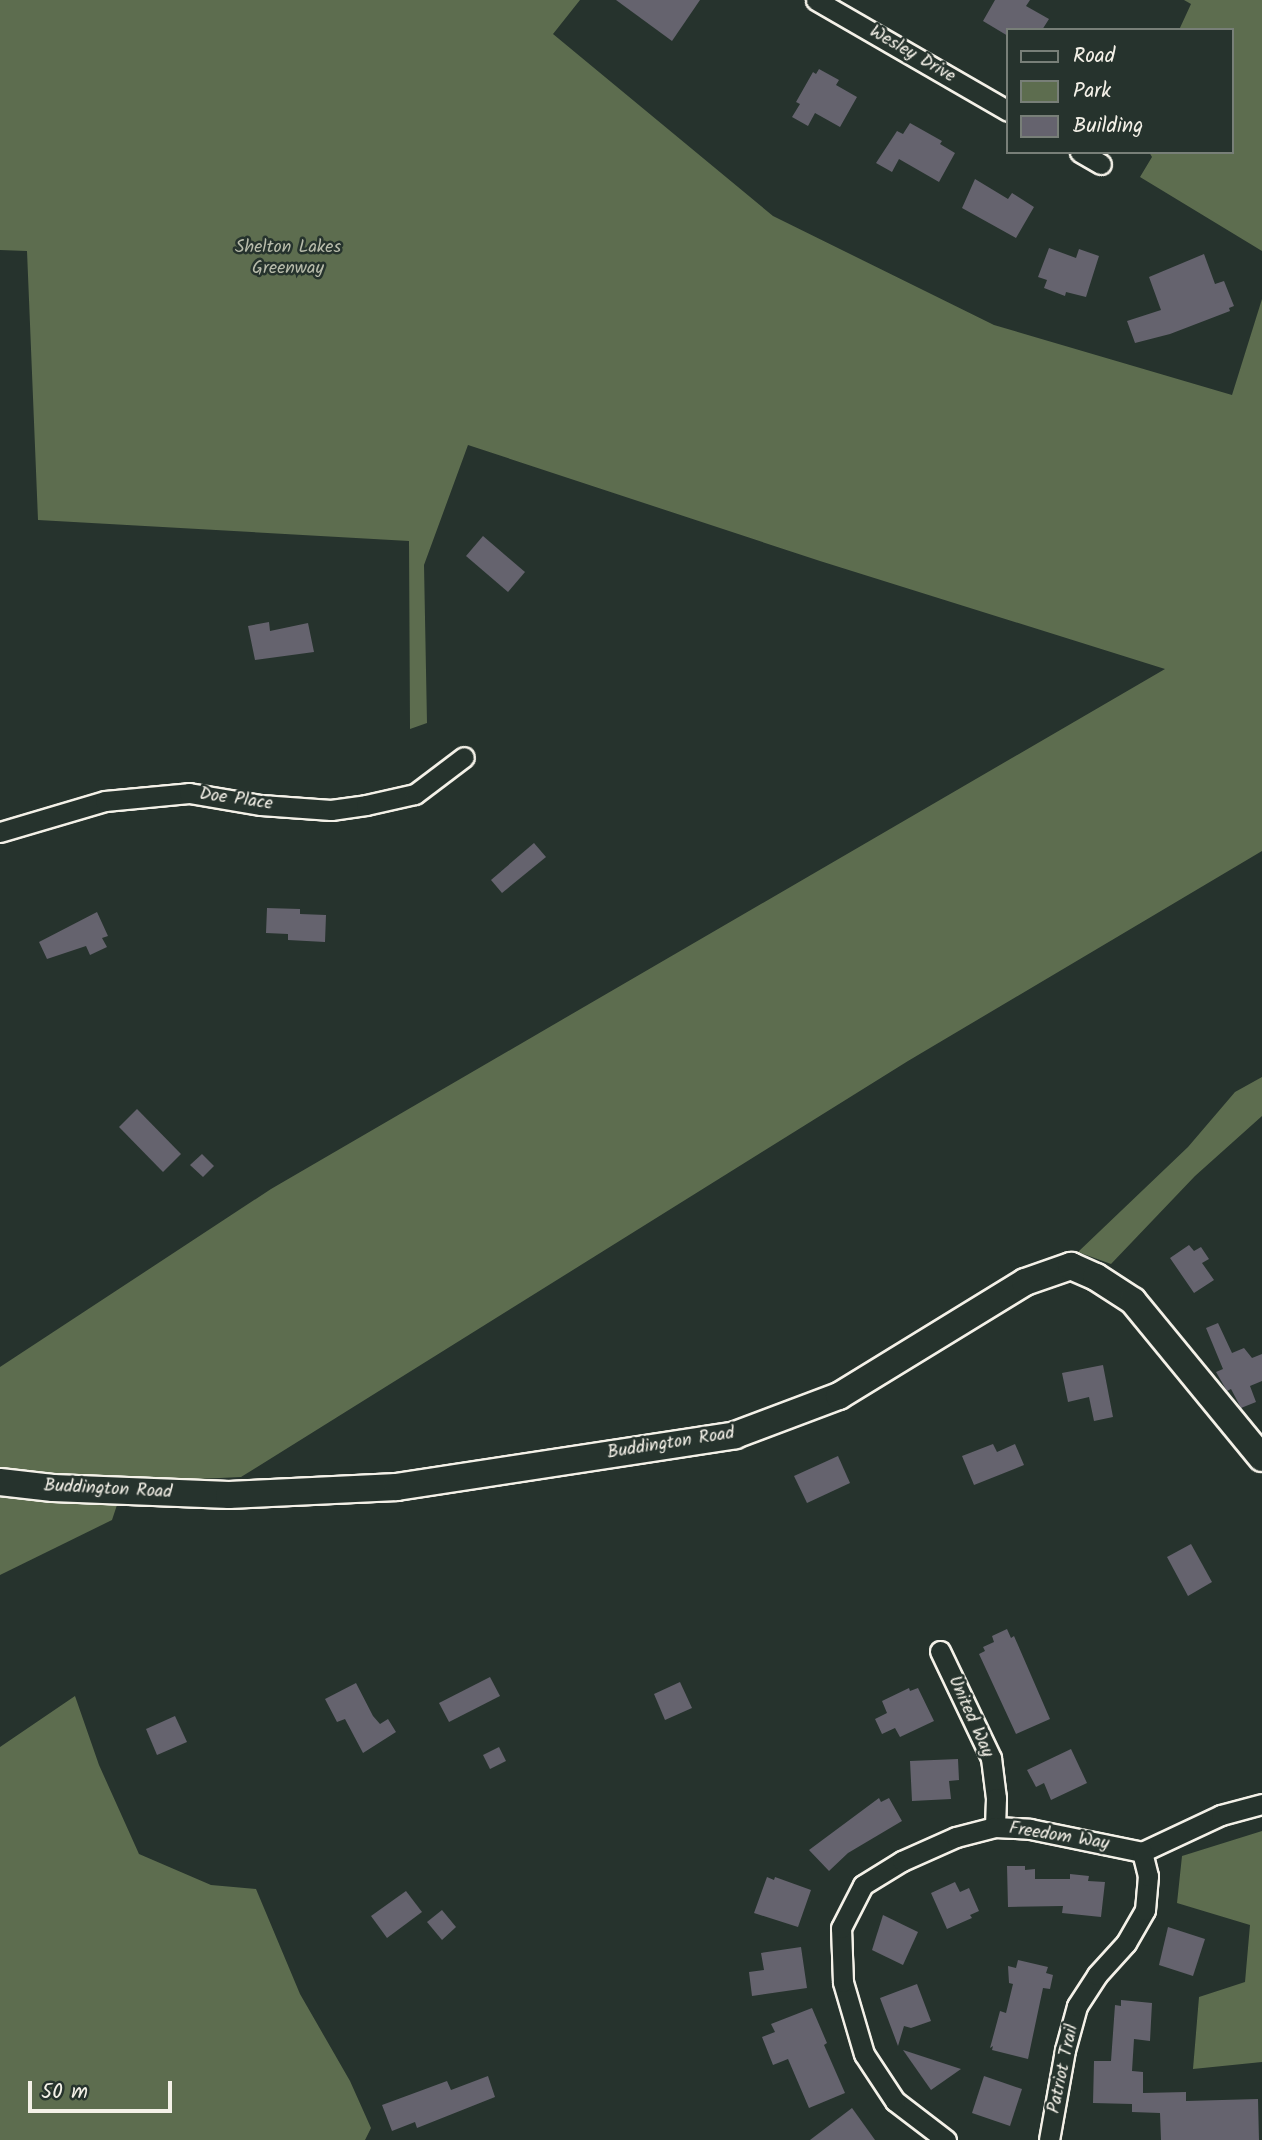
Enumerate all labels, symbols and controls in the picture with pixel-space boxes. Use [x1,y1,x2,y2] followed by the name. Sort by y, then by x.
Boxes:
[865,22,959,88] street label: Wesley Drive
[1006,28,1234,154] legend
[1073,40,1115,73] text: Road
[1073,75,1111,108] text: Park
[1073,110,1143,143] text: Building
[235,238,341,280] park label: Shelton Lakes Greenway
[198,784,274,816] street label: Doe Place
[606,1423,736,1465] street label: Buddington Road
[43,1476,173,1504] street label: Buddington Road
[942,1673,998,1761] street label: United Way
[1007,1818,1111,1856] street label: Freedom Way
[1044,2023,1084,2115] street label: Patriot Trail
[32,2066,175,2110] scale bar
[41,2076,88,2109] text: 50 m

